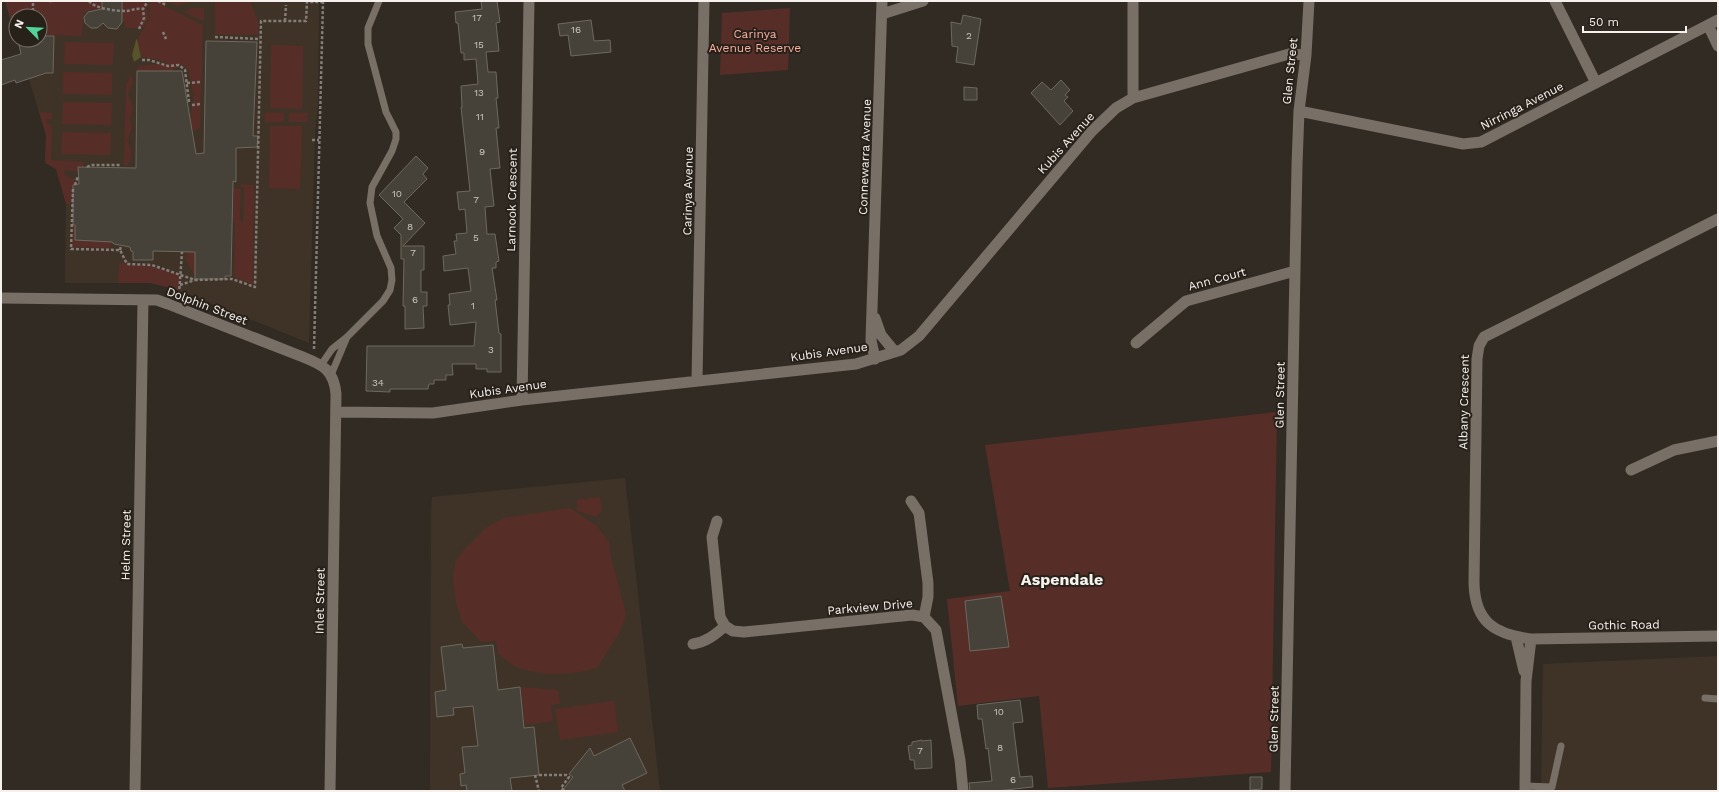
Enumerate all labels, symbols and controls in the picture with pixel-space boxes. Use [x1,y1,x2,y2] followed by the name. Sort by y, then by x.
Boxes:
[8,8,48,48] north arrow
[1583,8,1686,34] scale bar
[472,12,482,23] house number: 17
[1589,15,1619,29] text: 50 m
[12,18,27,31] text: N
[571,24,581,35] house number: 16
[709,27,801,55] park label: Carinya Avenue Reserve
[966,30,972,41] house number: 2
[1280,37,1300,105] street label: Glen Street
[474,39,484,50] house number: 15
[1478,79,1566,133] street label: Nirringa Avenue
[474,87,484,98] house number: 13
[856,99,874,215] street label: Connewarra Avenue
[1035,109,1097,177] street label: Kubis Avenue
[476,111,484,122] house number: 11
[479,146,485,157] house number: 9
[680,146,696,236] street label: Carinya Avenue
[504,148,520,252] street label: Larnook Crescent
[392,188,402,199] house number: 10
[473,194,479,205] house number: 7
[407,221,413,232] house number: 8
[473,232,479,243] house number: 5
[410,247,416,258] house number: 7
[1187,265,1247,293] street label: Ann Court
[165,284,249,328] street label: Dolphin Street
[412,294,418,305] house number: 6
[471,300,475,311] house number: 1
[789,340,869,364] street label: Kubis Avenue
[488,344,494,355] house number: 3
[1456,354,1472,450] street label: Albany Crescent
[1272,361,1288,429] street label: Glen Street
[372,377,384,388] house number: 34
[468,377,548,401] street label: Kubis Avenue
[118,509,134,581] street label: Helm Street
[312,568,328,634] street label: Inlet Street
[1021,570,1103,589] district label: Aspendale
[827,596,913,618] street label: Parkview Drive
[1588,617,1660,633] street label: Gothic Road
[1266,685,1282,753] street label: Glen Street
[994,706,1004,717] house number: 10
[997,742,1003,753] house number: 8
[917,745,923,756] house number: 7
[1010,774,1016,785] house number: 6

